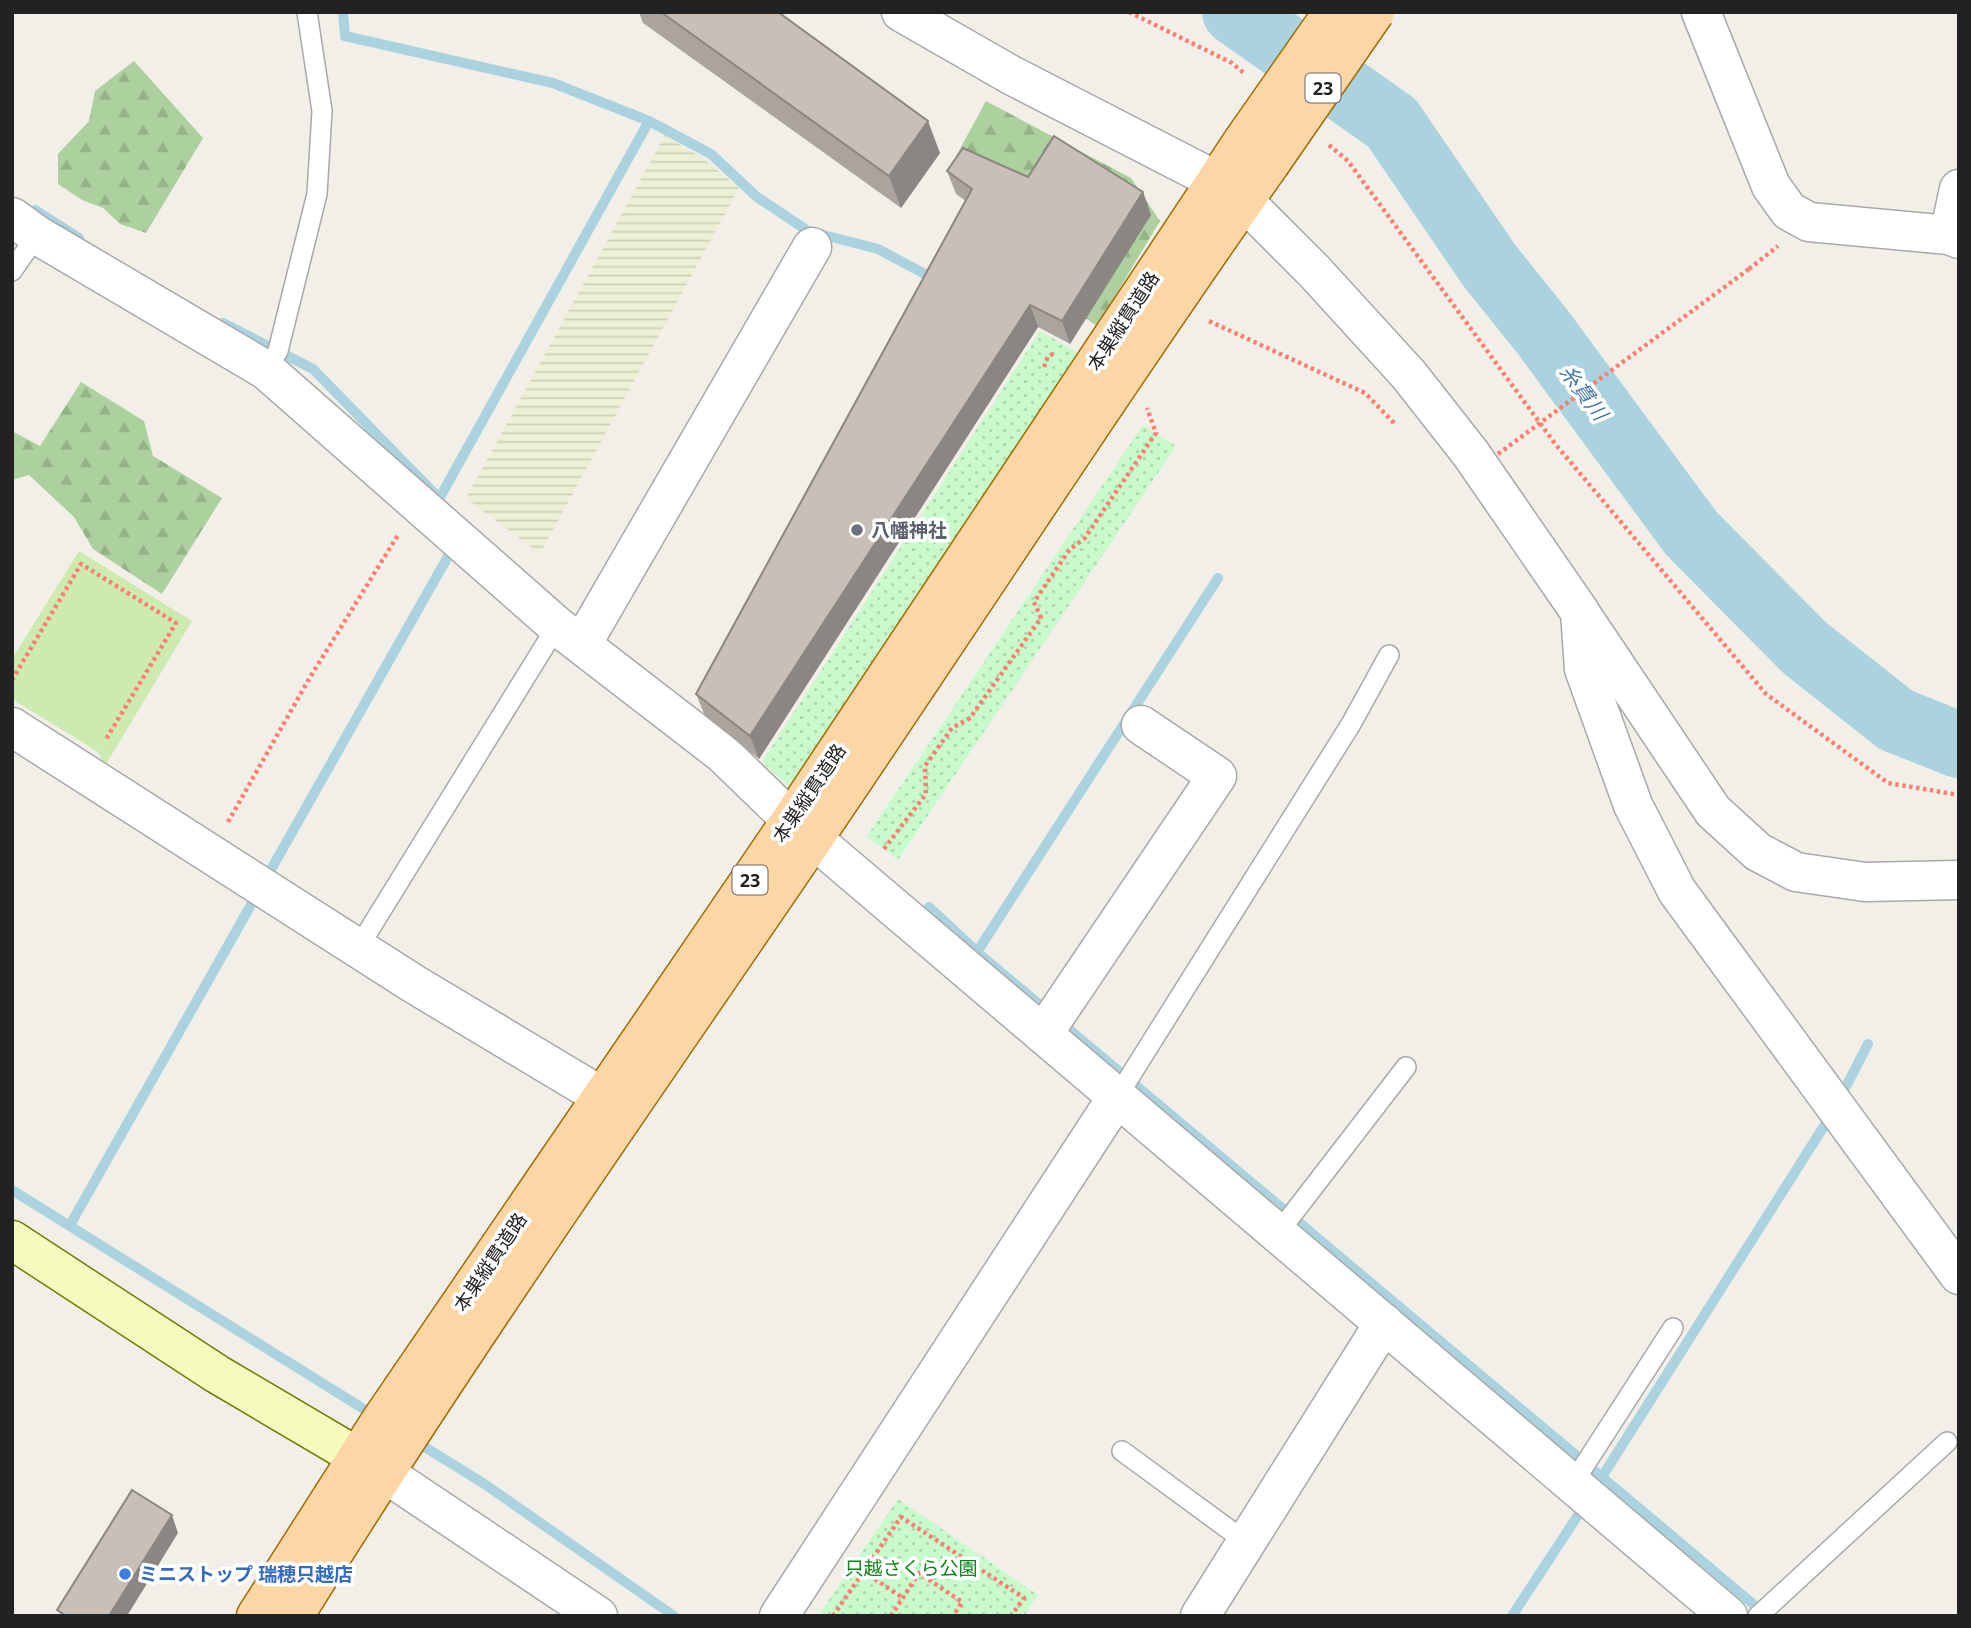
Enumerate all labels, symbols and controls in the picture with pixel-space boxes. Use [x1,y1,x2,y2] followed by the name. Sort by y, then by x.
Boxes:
[1306,74,1340,102] road number: 23
[1081,266,1165,376] street label: 本巣縦貫道路
[1554,358,1615,427] water label: 糸貫川
[871,517,947,543] place label: 八幡神社
[849,522,865,538] marker: 八幡神社
[766,738,852,848] street label: 本巣縦貫道路
[732,866,768,894] road number: 23
[447,1207,533,1317] street label: 本巣縦貫道路
[844,1555,978,1581] park label: 只越さくら公園
[139,1561,353,1587] place label: ミニストップ 瑞穂只越店
[117,1566,133,1582] marker: ミニストップ 瑞穂只越店

